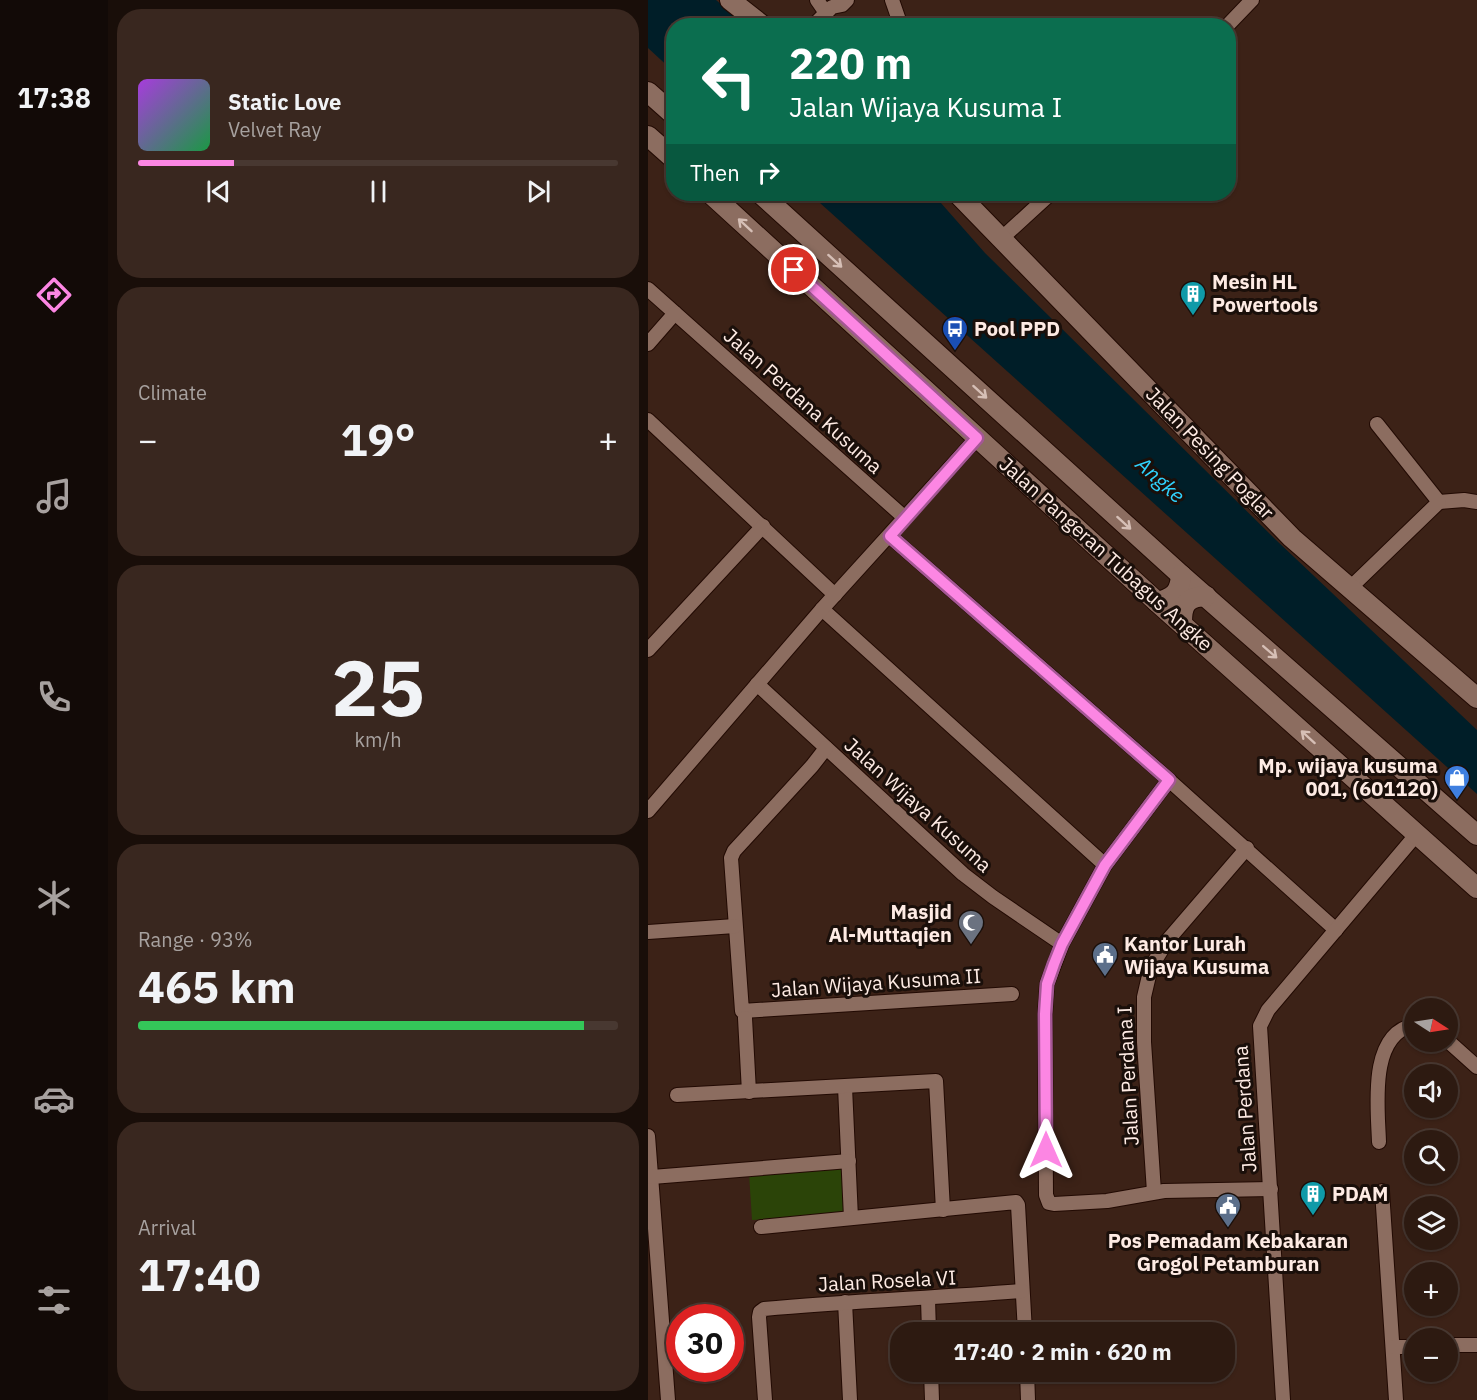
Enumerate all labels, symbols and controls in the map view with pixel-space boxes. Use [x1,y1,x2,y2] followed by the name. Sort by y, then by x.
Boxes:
[789,36,912,91] text: 220 m
[690,42,768,120] icon: left
[17,80,91,115] text: 17:38
[228,87,341,116] text: Static Love
[789,89,1062,124] text: Jalan Wijaya Kusuma I
[228,116,321,143] text: Velvet Ray
[752,156,785,189] icon: right
[690,158,740,187] text: Then
[202,175,235,208] icon: previous
[362,175,395,208] icon: pause
[522,175,555,208] icon: next
[737,218,752,232] one-way arrow
[768,244,819,295] pin
[777,253,810,286] icon: arrive
[827,254,842,268] one-way arrow
[1212,268,1318,318] place label: Mesin HL Powertools
[33,274,75,316] icon: directions
[1178,279,1208,317] building icon: Mesin HL Powertools
[940,314,970,352] bus stop icon: Pool PPD
[974,315,1060,342] place label: Pool PPD
[718,322,889,479] street label: Jalan Perdana Kusuma
[138,379,207,406] text: Climate
[1140,381,1281,525] street label: Jalan Pesing Poglar
[972,385,987,399] one-way arrow
[340,410,416,468] text: 19°
[138,418,158,461] text: −
[598,418,618,461] text: +
[1129,449,1191,509] water label: Angke
[994,450,1219,657] street label: Jalan Pangeran Tubagus Angke
[33,475,75,517] icon: music
[1116,516,1131,530] one-way arrow
[331,636,425,737] text: 25
[1262,645,1277,659] one-way arrow
[33,676,75,718] icon: phone
[354,726,402,753] text: km/h
[1301,730,1316,744] one-way arrow
[839,731,998,878] street label: Jalan Wijaya Kusuma
[1258,752,1438,802] place label: Mp. wijaya kusuma 001, (601120)
[1442,763,1472,801] shop icon: Mp. wijaya kusuma 001, (601120)
[33,877,75,919] icon: climate
[828,898,952,948] place label: Masjid Al-Muttaqien
[956,908,986,946] mosque icon: Masjid Al-Muttaqien
[138,926,253,953] text: Range · 93%
[1124,930,1269,980] place label: Kantor Lurah Wijaya Kusuma
[1090,940,1120,978] public building icon: Kantor Lurah Wijaya Kusuma
[138,957,296,1015] text: 465 km
[770,962,982,1003] street label: Jalan Wijaya Kusuma II
[1404,998,1458,1052] north arrow
[1404,998,1458,1382] map controls
[1110,1005,1145,1147] street label: Jalan Perdana I
[1227,1044,1262,1173] street label: Jalan Perdana
[1404,1064,1458,1118] button: sound
[33,1078,75,1120] icon: car
[1014,1118,1078,1182] position arrow
[1404,1130,1458,1184] button: search
[1298,1179,1328,1217] building icon: PDAM
[1332,1180,1388,1207] place label: PDAM
[1213,1191,1243,1229] public building icon: Pos Pemadam Kebakaran Grogol Petamburan
[1404,1196,1458,1250] button: layers
[138,1214,196,1241] text: Arrival
[1108,1227,1348,1277] place label: Pos Pemadam Kebakaran Grogol Petamburan
[138,1245,261,1303] text: 17:40
[1404,1262,1458,1316] button: +
[817,1263,957,1298] street label: Jalan Rosela VI
[33,1279,75,1321] icon: filters
[666,1304,744,1382] speed limit sign: 30
[1404,1328,1458,1382] button: −
[953,1337,1172,1366] text: 17:40 · 2 min · 620 m

